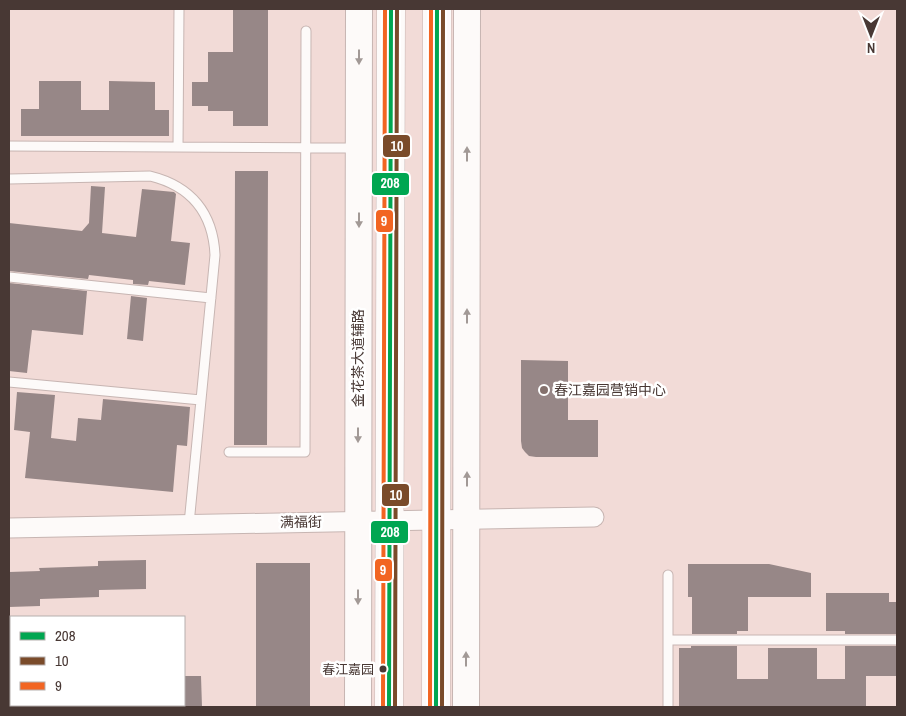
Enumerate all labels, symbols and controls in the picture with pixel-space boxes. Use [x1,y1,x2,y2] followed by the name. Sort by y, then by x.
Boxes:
[846,10,896,60] north arrow
[867,39,875,57] text: N
[355,50,363,66] one-way arrow
[382,134,411,158] line badge: 10
[391,137,403,155] text: 10
[463,145,471,161] one-way arrow
[371,172,410,196] line badge: 208
[380,174,400,192] text: 208
[375,209,394,233] line badge: 9
[355,212,363,228] one-way arrow
[381,212,387,230] text: 9
[463,308,471,324] one-way arrow
[349,309,367,407] street label: 金花茶大道辅路
[554,381,666,399] place label: 春江嘉园营销中心
[538,384,550,396] marker: 春江嘉园营销中心
[354,427,362,443] one-way arrow
[463,470,471,486] one-way arrow
[381,483,410,507] line badge: 10
[390,486,402,504] text: 10
[280,513,322,531] street label: 满福街
[370,520,409,544] line badge: 208
[380,523,400,541] text: 208
[374,558,393,582] line badge: 9
[380,561,386,579] text: 9
[354,590,362,606] one-way arrow
[10,616,185,706] legend
[55,625,76,646] text: 208
[55,650,69,671] text: 10
[462,650,470,666] one-way arrow
[322,661,374,678] place label: 春江嘉园
[378,664,388,674] marker: 春江嘉园
[55,675,62,696] text: 9

